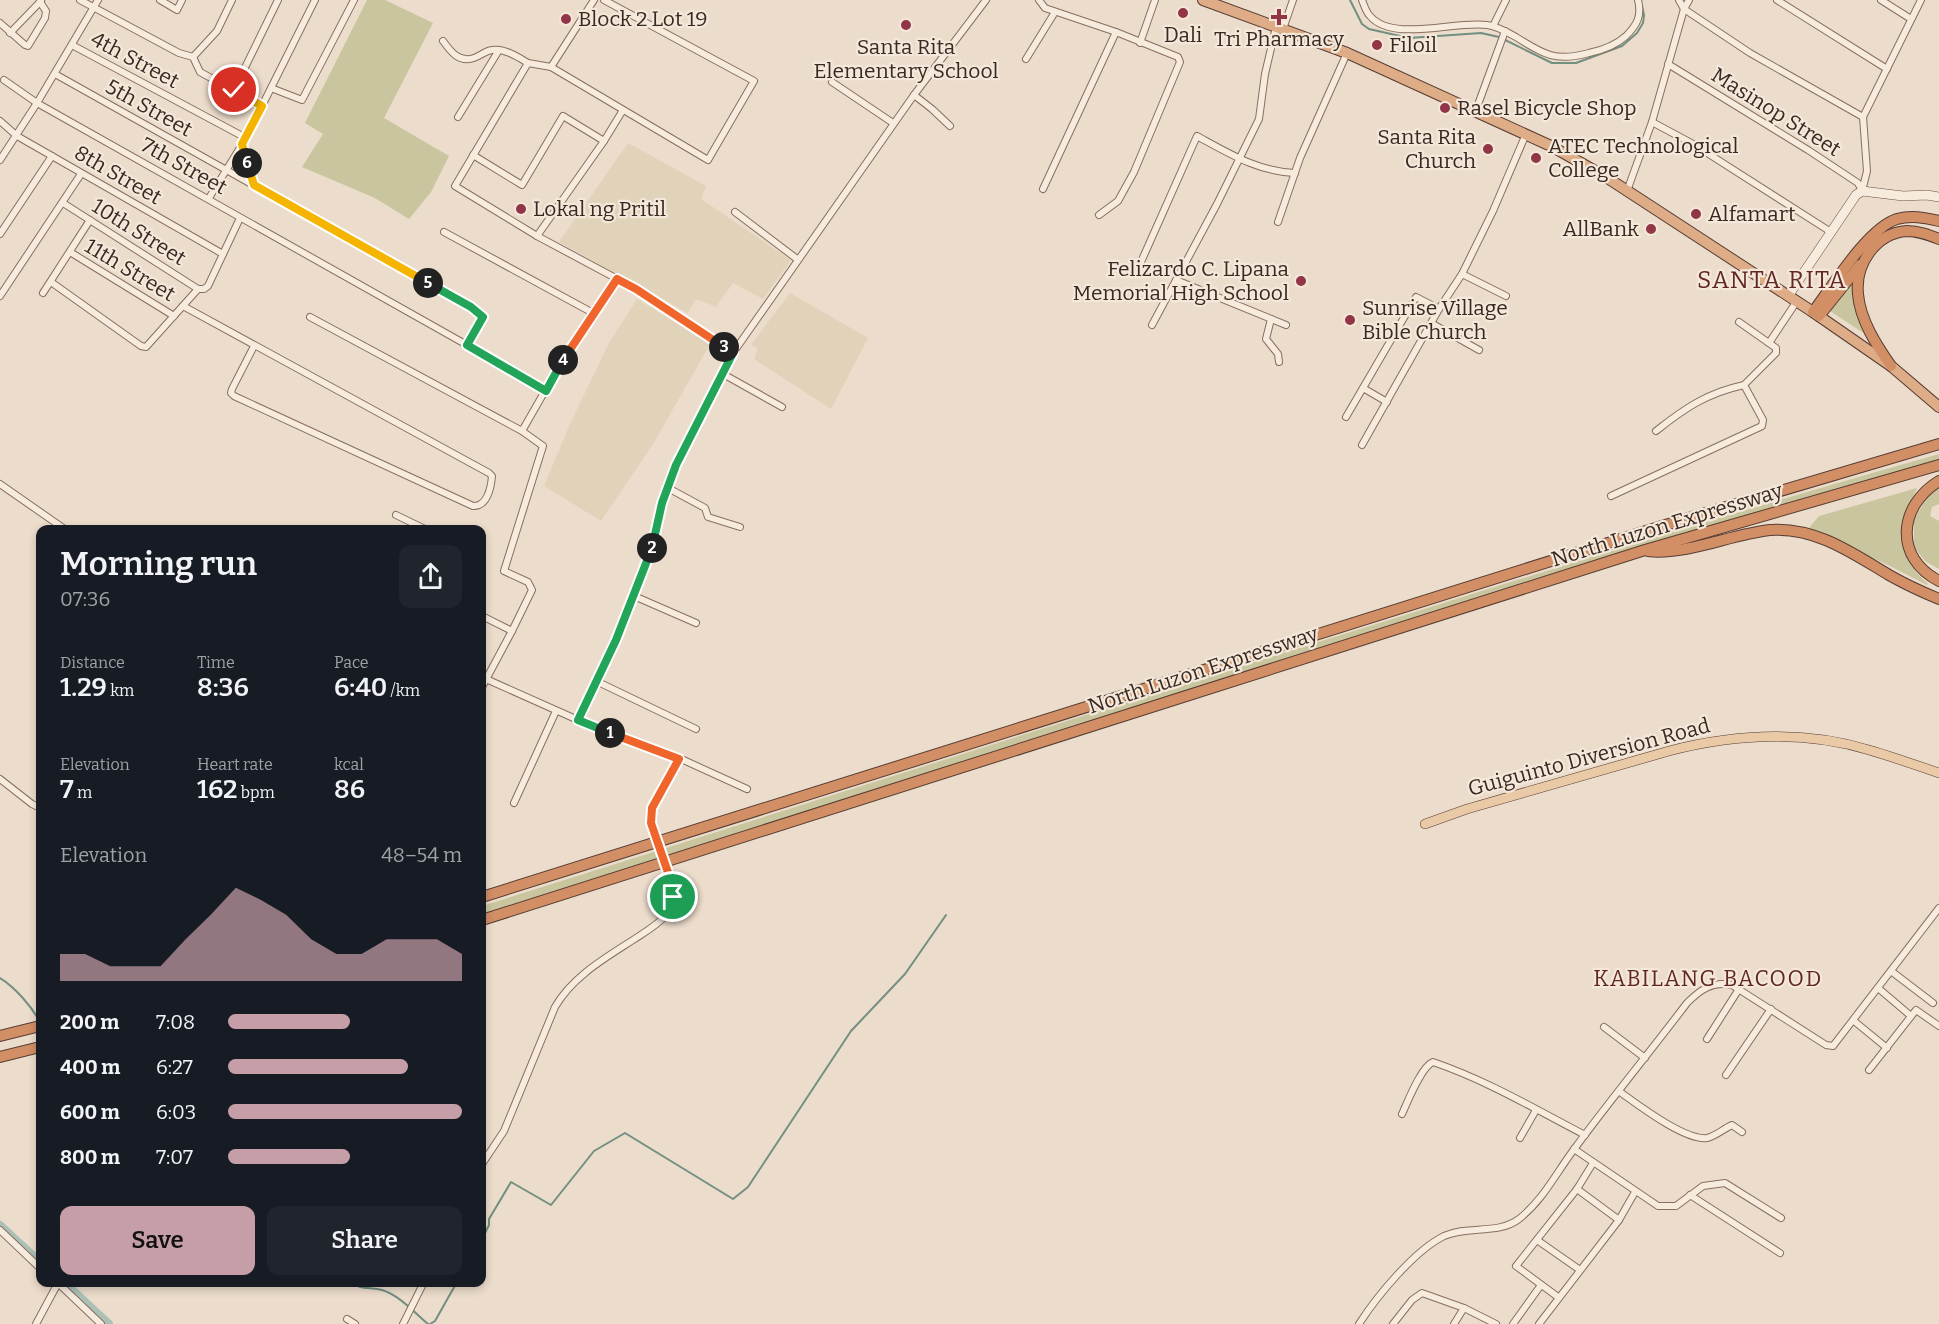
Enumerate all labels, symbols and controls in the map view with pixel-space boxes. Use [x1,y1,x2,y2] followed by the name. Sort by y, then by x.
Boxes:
[578,6,708,32] place label: Block 2 Lot 19
[1176,6,1190,20] marker: Dali
[1272,10,1286,24] marker: Tri Pharmacy
[559,12,573,26] marker: Block 2 Lot 19
[899,18,913,32] marker: Santa Rita Elementary School
[1164,22,1202,48] place label: Dali
[86,26,184,94] street label: 4th Street
[1214,26,1345,52] place label: Tri Pharmacy
[1389,32,1437,58] place label: Filoil
[813,34,999,84] place label: Santa Rita Elementary School
[1370,38,1384,52] marker: Filoil
[1707,62,1846,162] street label: Masinop Street
[208,64,259,115] pin
[217,73,250,106] icon: check
[101,74,197,143] street label: 5th Street
[1457,95,1637,121] place label: Rasel Bicycle Shop
[1438,101,1452,115] marker: Rasel Bicycle Shop
[1377,124,1477,174] place label: Santa Rita Church
[136,132,232,200] street label: 7th Street
[1548,133,1739,183] place label: ATEC Technological College
[70,140,167,211] street label: 8th Street
[1481,142,1495,156] marker: Santa Rita Church
[232,148,262,178] pin: 6
[1529,151,1543,165] marker: ATEC Technological College
[242,153,252,172] text: 6
[87,193,191,271] street label: 10th Street
[533,196,666,222] place label: Lokal ng Pritil
[1708,201,1796,227] place label: Alfamart
[514,202,528,216] marker: Lokal ng Pritil
[1689,207,1703,221] marker: Alfamart
[1563,216,1639,242] place label: AllBank
[1644,222,1658,236] marker: AllBank
[80,233,180,307] street label: 11th Street
[1073,256,1290,306] place label: Felizardo C. Lipana Memorial High School
[1697,266,1847,294] district label: SANTA RITA
[413,268,443,298] pin: 5
[424,273,432,292] text: 5
[1294,274,1308,288] marker: Felizardo C. Lipana Memorial High School
[1362,295,1508,345] place label: Sunrise Village Bible Church
[1343,313,1357,327] marker: Sunrise Village Bible Church
[709,332,739,362] pin: 3
[719,337,729,356] text: 3
[548,345,578,375] pin: 4
[558,350,568,369] text: 4
[1548,477,1787,573] street label: North Luzon Expressway
[637,533,667,563] pin: 2
[647,538,657,557] text: 2
[60,544,257,584] text: Morning run
[399,545,462,608] button: share
[60,587,110,611] text: 07:36
[1085,620,1322,720] street label: North Luzon Expressway
[60,653,125,672] text: Distance
[197,653,235,672] text: Time
[334,653,369,672] text: Pace
[60,672,107,703] text: 1.29
[197,672,249,703] text: 8:36
[334,672,387,703] text: 6:40
[107,681,134,700] text: km
[387,681,420,700] text: /km
[1465,712,1713,802] street label: Guiguinto Diversion Road
[595,718,625,748] pin: 1
[607,723,613,742] text: 1
[60,755,130,774] text: Elevation
[197,755,273,774] text: Heart rate
[334,755,364,774] text: kcal
[60,774,74,805] text: 7
[197,774,238,805] text: 162
[334,774,365,805] text: 86
[74,783,92,802] text: m
[238,783,275,802] text: bpm
[60,843,147,867] text: Elevation
[381,843,462,867] text: 48–54 m
[647,871,698,922] pin
[656,880,689,913] icon: arrive
[1593,965,1823,992] district label: KABILANG BACOOD
[60,1010,119,1034] text: 200 m
[156,1010,195,1034] text: 7:08
[60,1055,120,1079] text: 400 m
[156,1055,193,1079] text: 6:27
[60,1100,120,1124] text: 600 m
[156,1100,196,1124] text: 6:03
[60,1145,120,1169] text: 800 m
[156,1145,193,1169] text: 7:07
[60,1206,255,1275] button: Save
[267,1206,462,1275] button: Share

